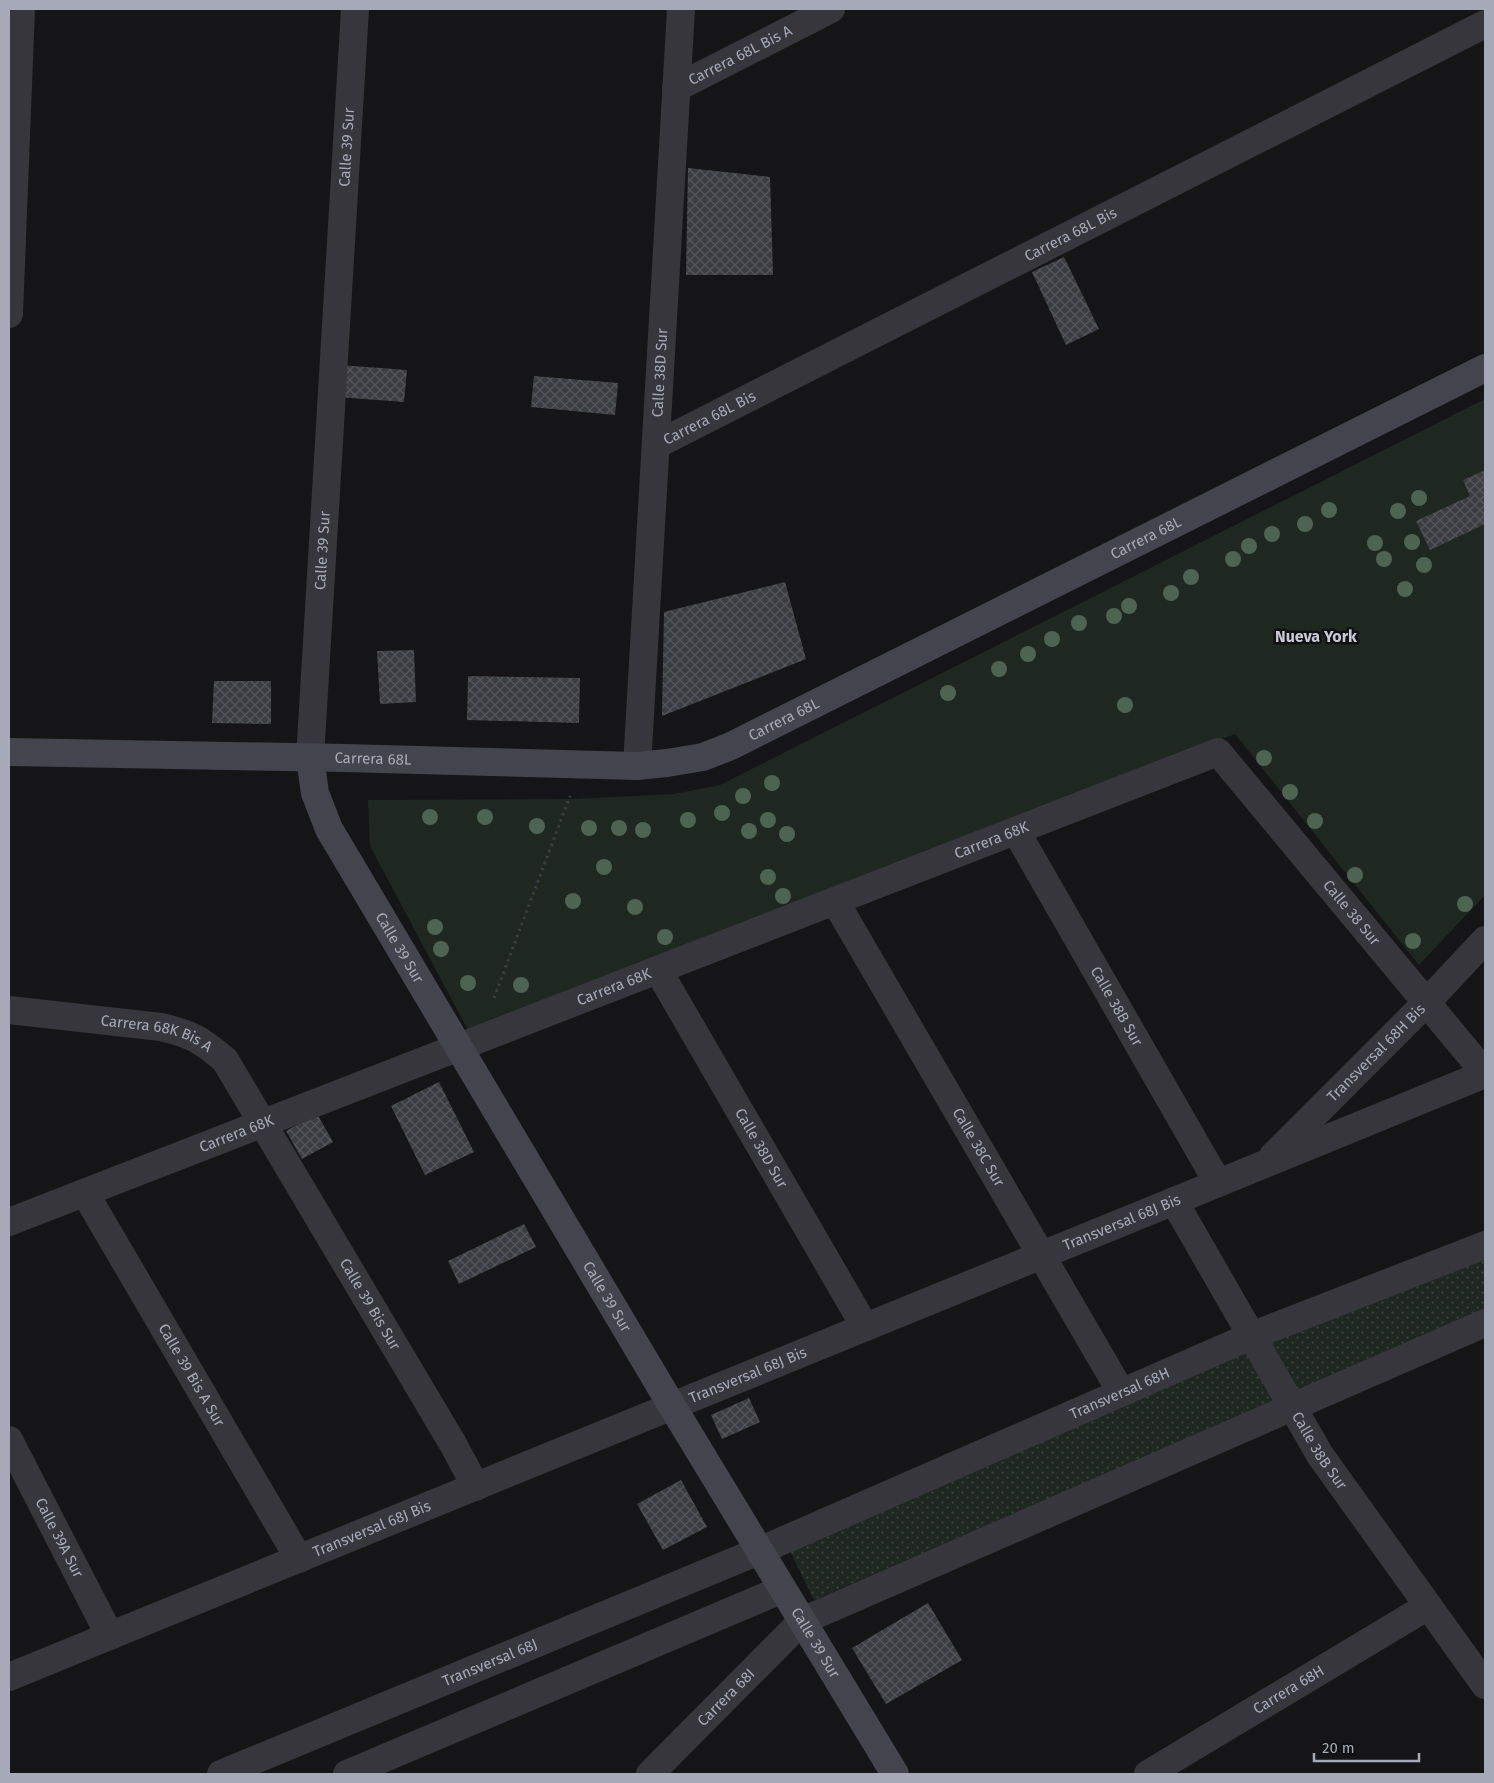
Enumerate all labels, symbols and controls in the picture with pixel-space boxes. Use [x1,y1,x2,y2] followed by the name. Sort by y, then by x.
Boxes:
[685,21,795,89] street label: Carrera 68L Bis A
[335,107,358,187] street label: Calle 39 Sur
[1021,203,1120,265] street label: Carrera 68L Bis
[648,327,671,418] street label: Calle 38D Sur
[660,387,759,449] street label: Carrera 68L Bis
[311,510,334,590] street label: Calle 39 Sur
[1107,512,1185,563] street label: Carrera 68L
[1275,627,1357,646] district label: Nueva York
[745,694,823,745] street label: Carrera 68L
[334,749,412,769] street label: Carrera 68L
[952,817,1031,863] street label: Carrera 68K
[1319,876,1384,949] street label: Calle 38 Sur
[372,909,428,986] street label: Calle 39 Sur
[1087,963,1147,1049] street label: Calle 38B Sur
[574,964,654,1009] street label: Carrera 68K
[1323,1000,1429,1106] street label: Transversal 68H Bis
[100,1011,216,1056] street label: Carrera 68K Bis A
[731,1105,792,1192] street label: Calle 38D Sur
[949,1105,1008,1190] street label: Calle 38C Sur
[197,1111,276,1156] street label: Carrera 68K
[1060,1190,1183,1255] street label: Transversal 68J Bis
[336,1255,404,1353] street label: Calle 39 Bis Sur
[579,1258,635,1335] street label: Calle 39 Sur
[154,1321,229,1430] street label: Calle 39 Bis A Sur
[686,1343,809,1407] street label: Transversal 68J Bis
[1067,1364,1172,1423] street label: Transversal 68H
[1288,1409,1351,1493] street label: Calle 38B Sur
[31,1495,88,1581] street label: Calle 39A Sur
[310,1497,433,1561] street label: Transversal 68J Bis
[787,1604,844,1681] street label: Calle 39 Sur
[440,1635,540,1690] street label: Transversal 68J
[1250,1661,1327,1718] street label: Carrera 68H
[694,1665,759,1730] street label: Carrera 68I
[1314,1730,1419,1762] scale bar
[1322,1739,1355,1757] text: 20 m

